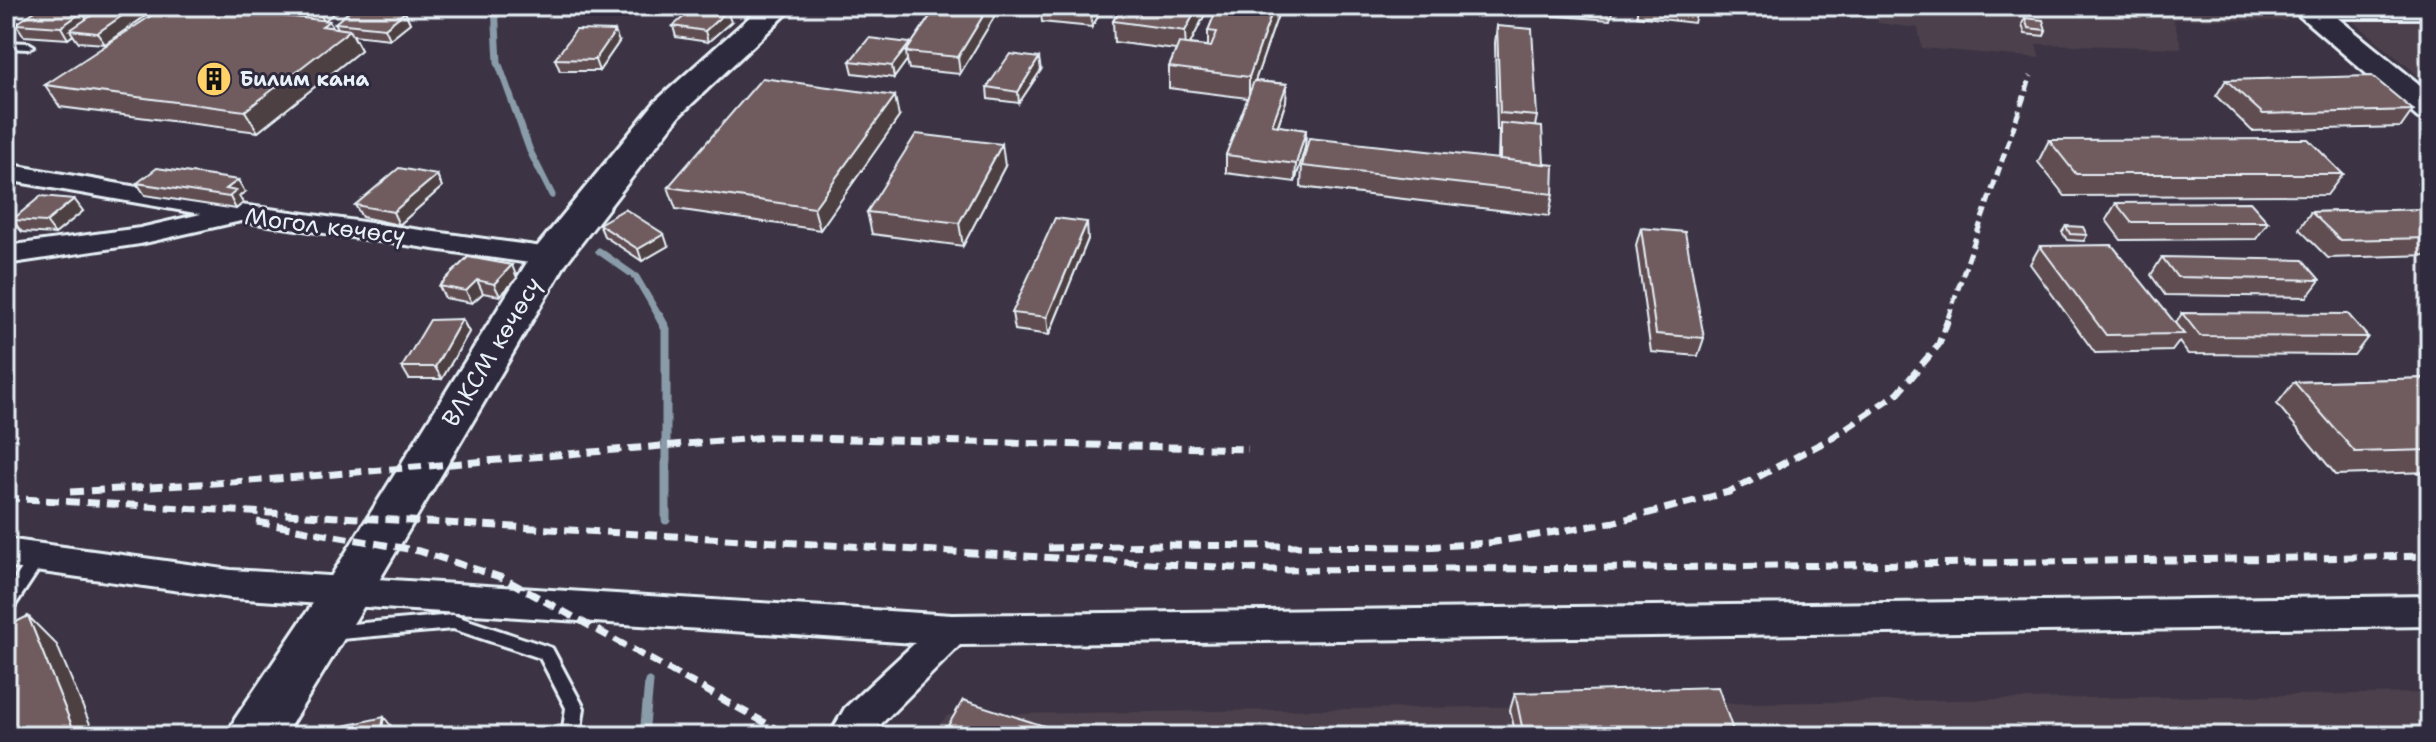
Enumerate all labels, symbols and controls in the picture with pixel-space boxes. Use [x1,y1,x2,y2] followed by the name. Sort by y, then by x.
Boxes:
[195,60,233,98] building icon: Билим кана
[240,66,370,92] place label: Билим кана
[243,200,407,252] street label: Могол көчөсү
[435,271,549,433] street label: ВЛКСМ көчөсү

